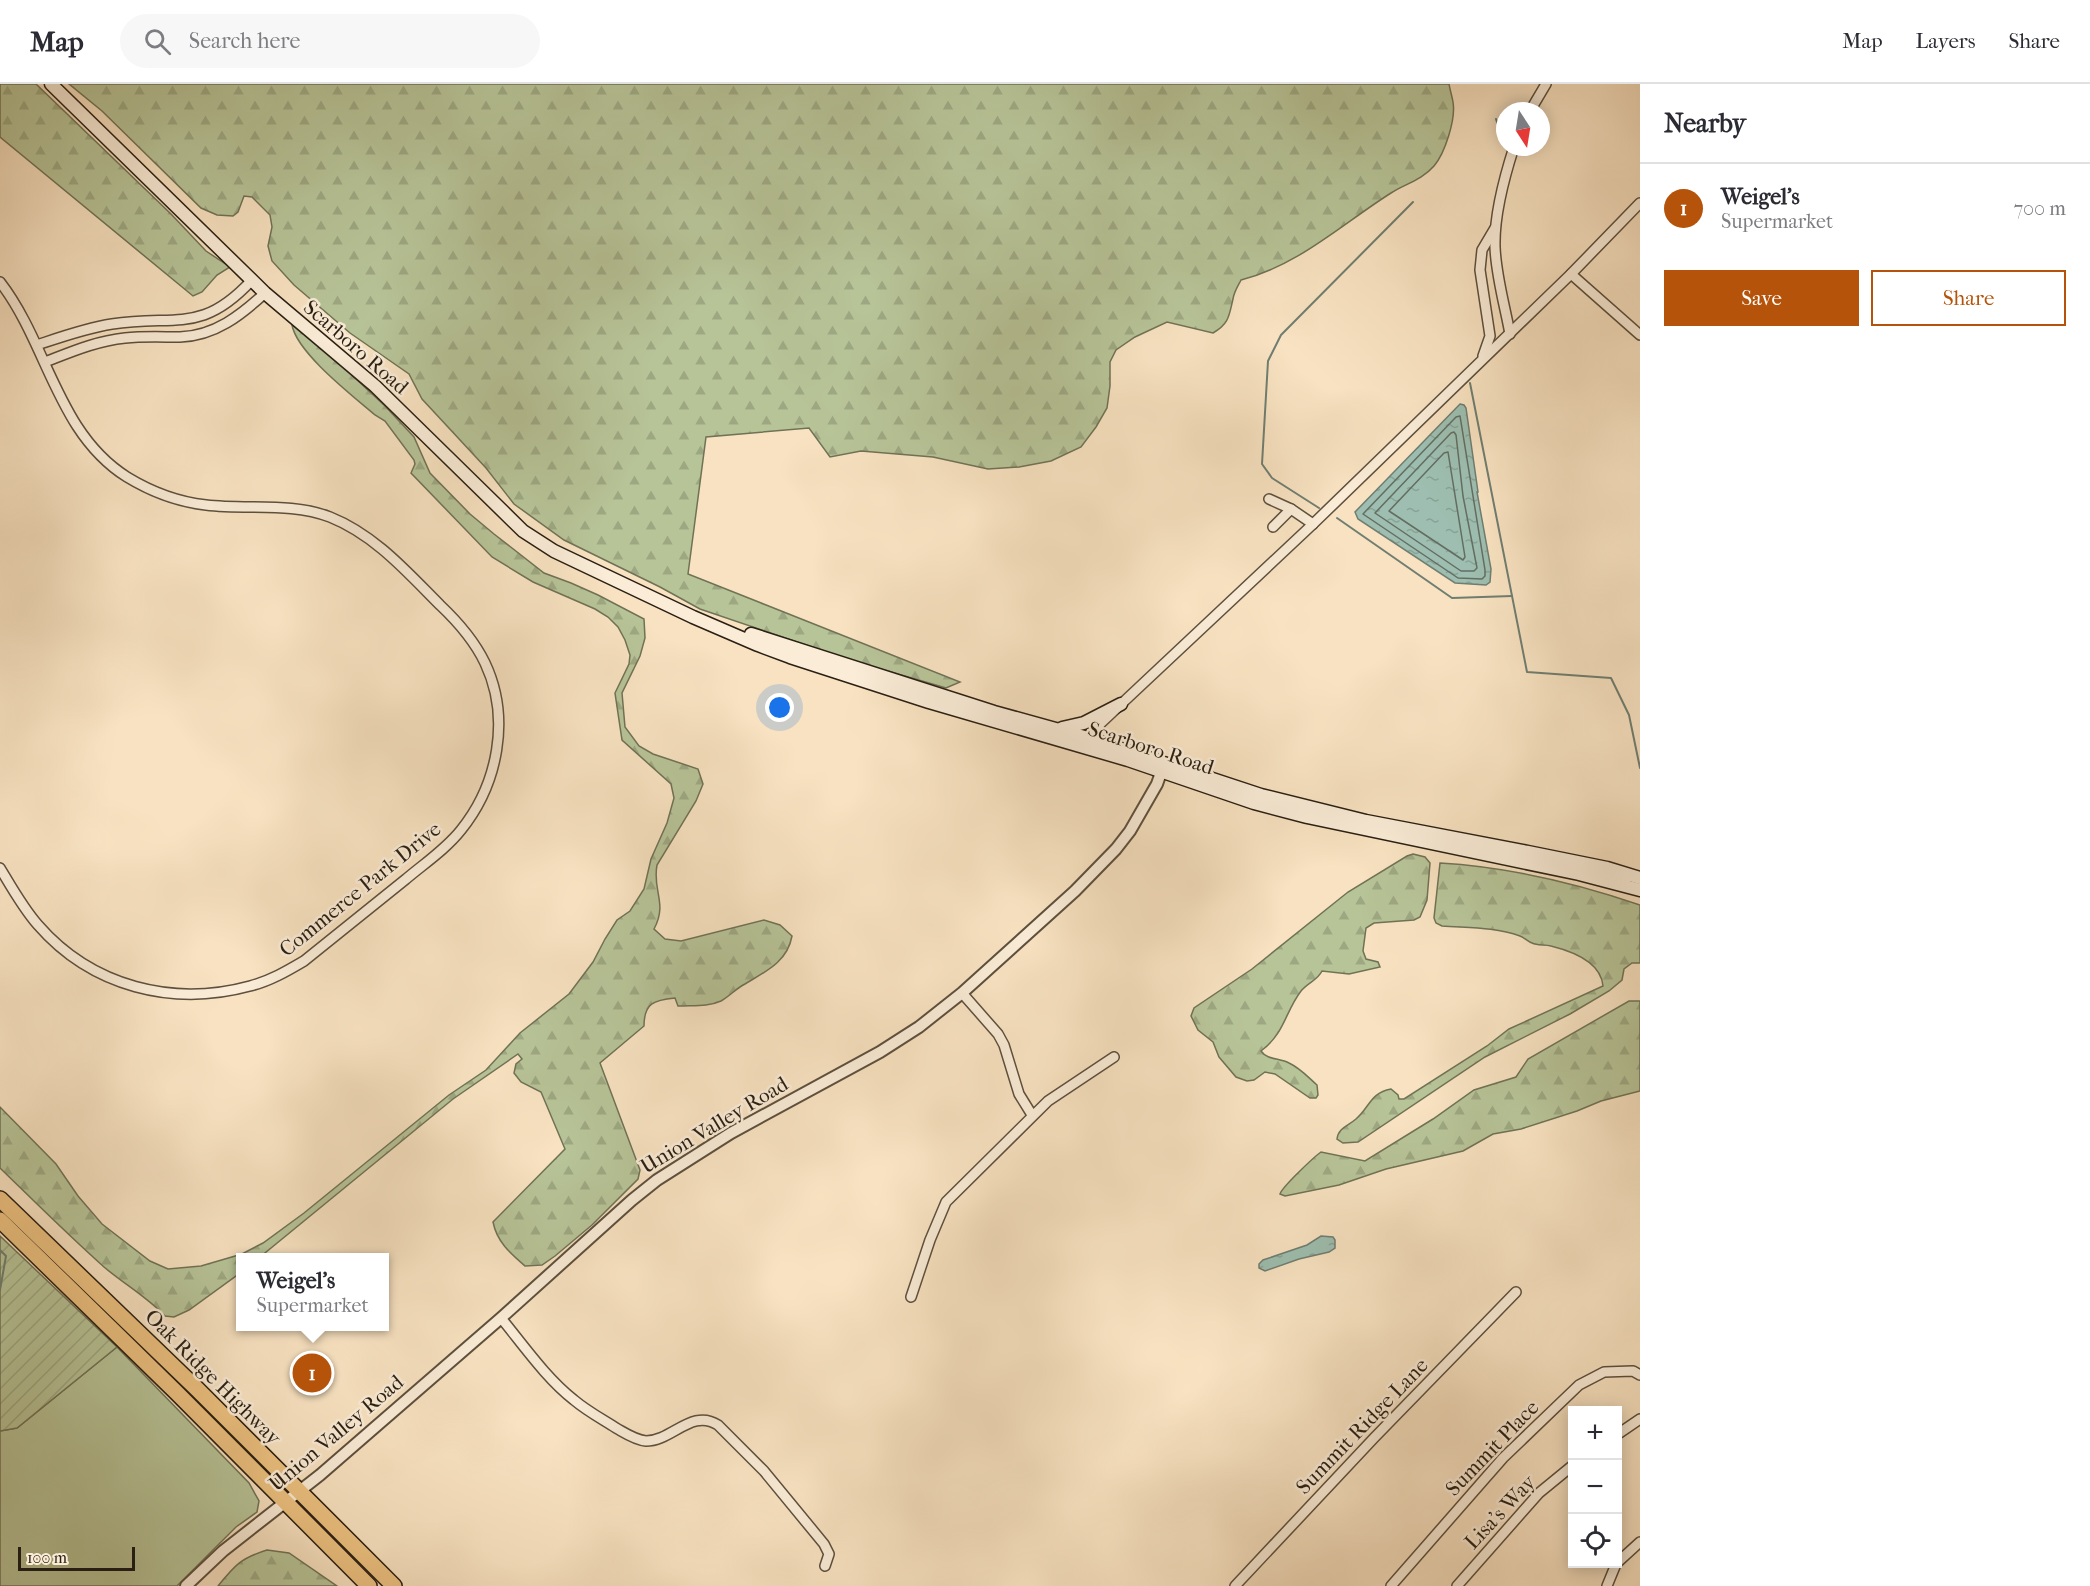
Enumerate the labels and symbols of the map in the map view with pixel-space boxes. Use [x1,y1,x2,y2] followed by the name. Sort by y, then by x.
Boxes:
[1496,102,1550,156] north arrow
[299,295,414,399] street label: Scarboro Road
[765,693,794,722] your location
[1085,716,1218,780] street label: Scarboro Road
[275,817,445,961] street label: Commerce Park Drive
[636,1071,793,1178] street label: Union Valley Road
[140,1304,286,1450] street label: Oak Ridge Highway
[292,1350,332,1396] pin: 1
[1291,1353,1433,1499] street label: Summit Ridge Lane
[264,1370,408,1496] street label: Union Valley Road
[1440,1395,1544,1501] street label: Summit Place
[1460,1469,1541,1554] street label: Lisa's Way
[18,1544,135,1572] scale bar

